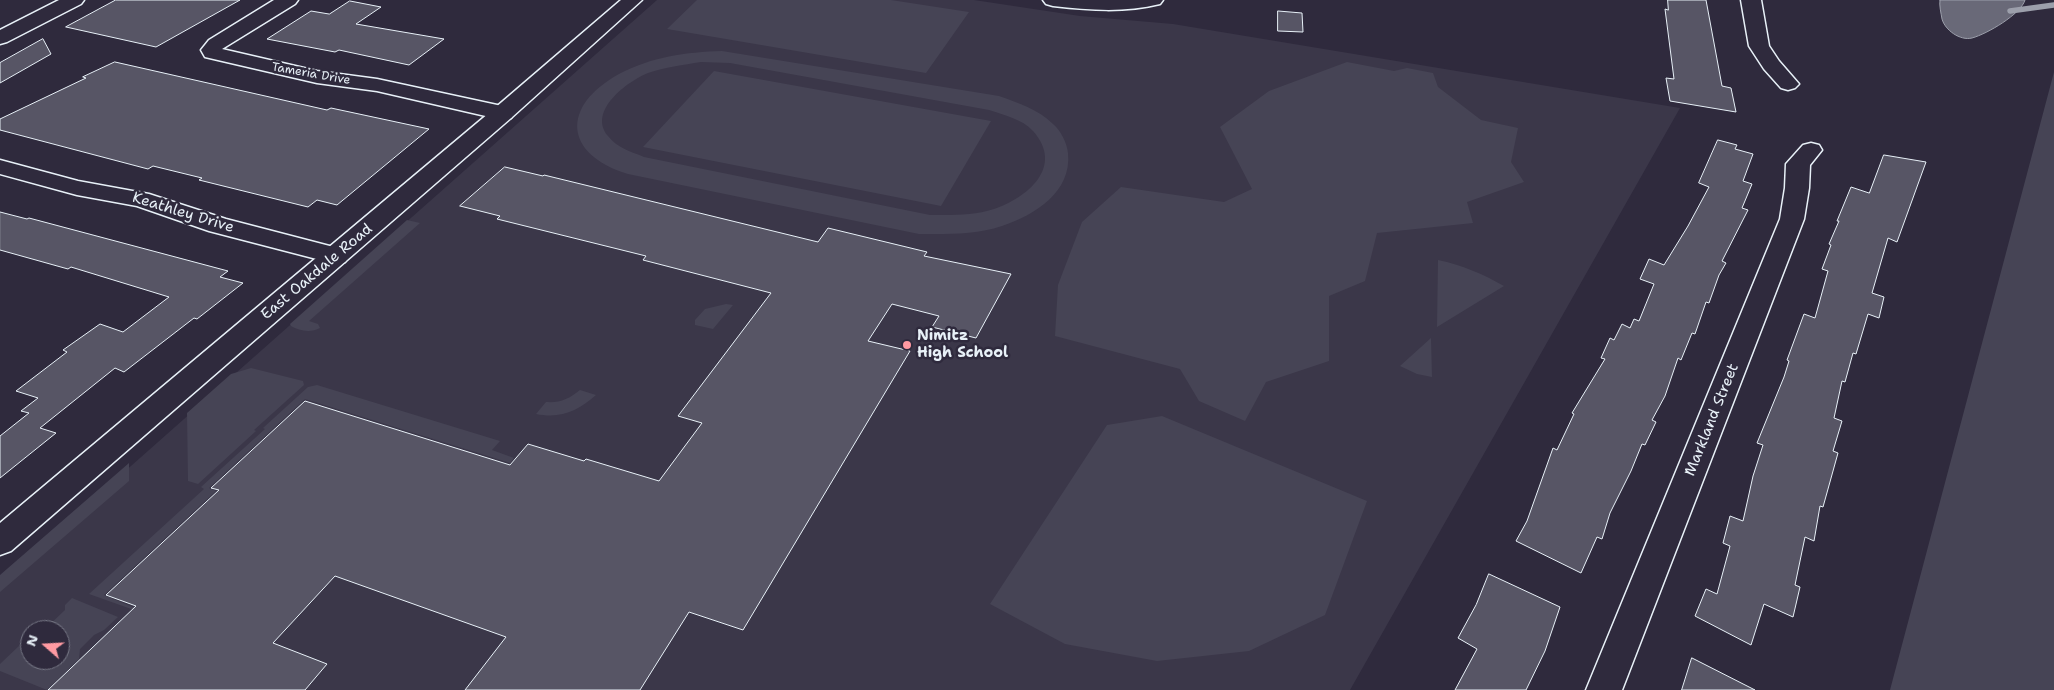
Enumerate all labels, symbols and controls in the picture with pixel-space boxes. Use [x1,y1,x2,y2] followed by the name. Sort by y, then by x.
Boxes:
[271,60,351,88] street label: Tameria Drive
[130,189,236,237] street label: Keathley Drive
[258,220,376,324] street label: East Oakdale Road
[917,327,1008,362] place label: Nimitz High School
[901,339,913,351] marker: Nimitz High School
[1681,361,1743,479] street label: Markland Street
[20,620,70,670] north arrow
[21,632,42,649] text: N

